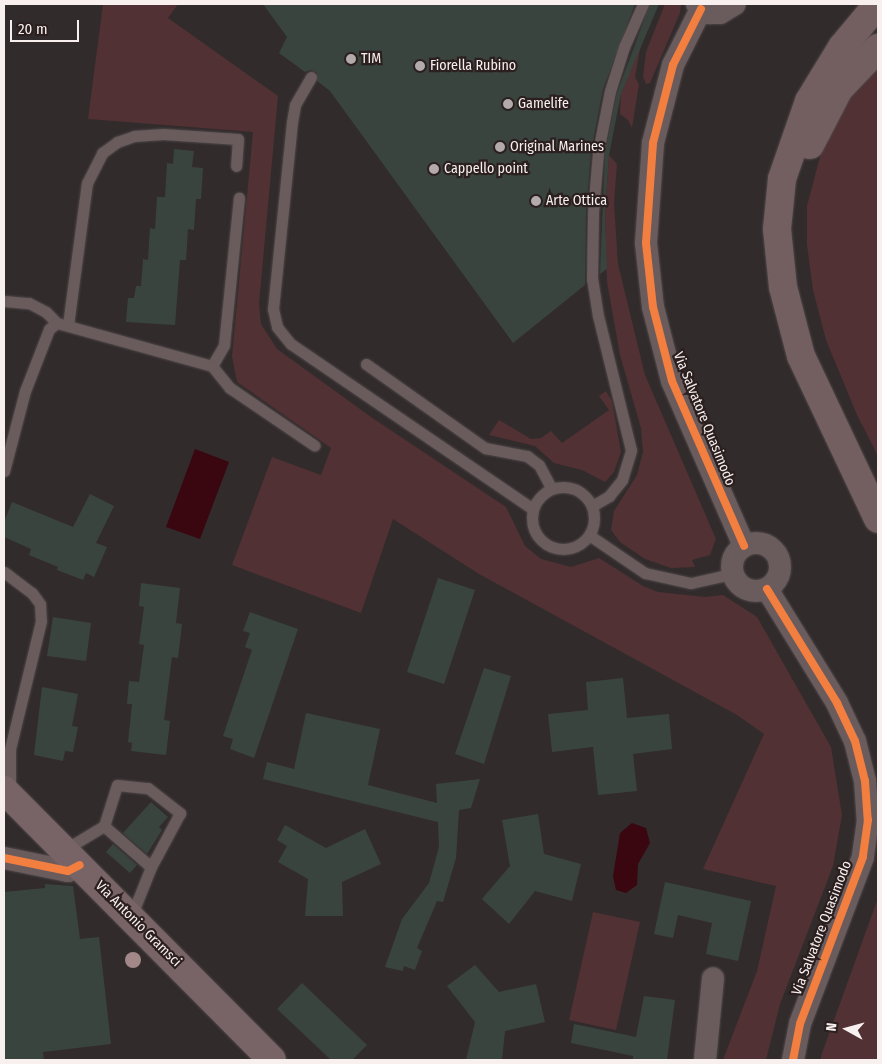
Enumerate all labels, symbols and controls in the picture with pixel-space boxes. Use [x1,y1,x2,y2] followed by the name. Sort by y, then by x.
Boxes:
[12,10,81,42] scale bar
[18,20,48,38] text: 20 m
[361,51,381,67] place label: TIM
[345,53,357,65] marker: TIM
[430,58,516,74] place label: Fiorella Rubino
[414,60,426,72] marker: Fiorella Rubino
[518,96,569,112] place label: Gamelife
[502,98,514,110] marker: Gamelife
[510,139,604,155] place label: Original Marines
[494,141,506,153] marker: Original Marines
[444,161,528,177] place label: Cappello point
[428,163,440,175] marker: Cappello point
[546,193,607,209] place label: Arte Ottica
[530,195,542,207] marker: Arte Ottica
[669,350,739,488] street label: Via Salvatore Quasimodo
[789,858,855,998] street label: Via Salvatore Quasimodo
[92,878,184,970] street label: Via Antonio Gramsci
[822,1004,872,1054] north arrow
[823,1022,841,1032] text: N

